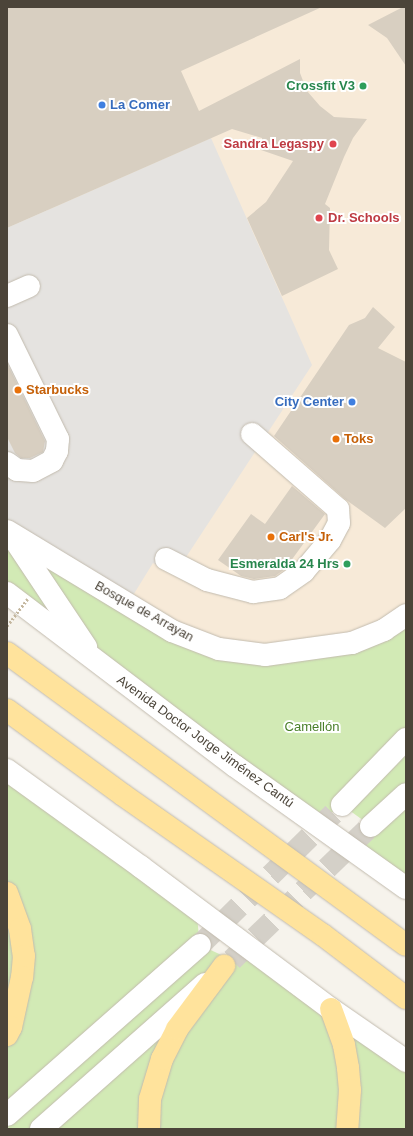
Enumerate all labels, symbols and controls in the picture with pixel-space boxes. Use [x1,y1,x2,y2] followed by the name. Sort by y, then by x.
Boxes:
[286,78,355,94] place label: Crossfit V3
[358,81,368,91] marker: Crossfit V3
[110,97,170,113] place label: La Comer
[97,100,107,110] marker: La Comer
[224,136,324,152] place label: Sandra Legaspy
[327,138,339,150] marker: Sandra Legaspy
[328,210,400,226] place label: Dr. Schools
[313,212,325,224] marker: Dr. Schools
[26,382,89,398] place label: Starbucks
[13,385,23,395] marker: Starbucks
[275,394,344,410] place label: City Center
[347,397,357,407] marker: City Center
[344,431,373,447] place label: Toks
[331,434,341,444] marker: Toks
[279,529,333,545] place label: Carl's Jr.
[266,532,276,542] marker: Carl's Jr.
[230,556,339,572] place label: Esmeralda 24 Hrs
[342,559,352,569] marker: Esmeralda 24 Hrs
[92,578,196,646] street label: Bosque de Arrayan
[113,672,297,812] street label: Avenida Doctor Jorge Jiménez Cantú
[285,719,339,735] park label: Camellón

